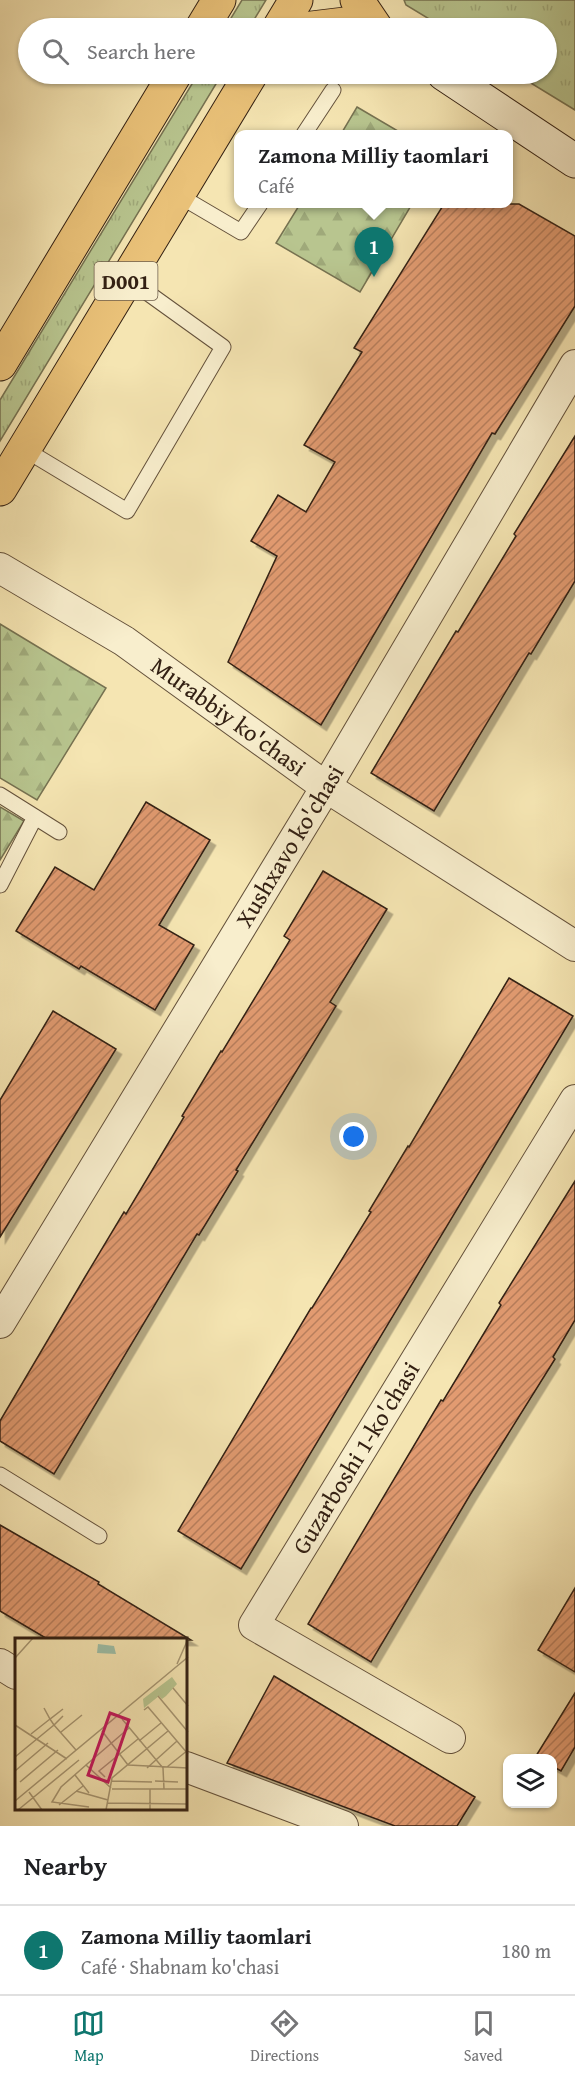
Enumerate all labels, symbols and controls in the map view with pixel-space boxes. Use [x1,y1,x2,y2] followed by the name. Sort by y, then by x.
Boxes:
[18,18,557,84] search box
[39,35,72,68] icon: search
[87,35,196,67] text: Search here
[234,130,513,208] popup
[258,139,489,171] text: Zamona Milliy taomlari
[258,171,294,200] text: Café
[354,228,394,277] pin: 1
[94,262,158,300] road number: D001
[144,648,314,784] street label: Murabbiy ko'chasi
[227,758,352,934] street label: Xushxavo ko'chasi
[339,1122,368,1151] your location
[283,1355,428,1561] street label: Guzarboshi 1-ko'chasi
[15,1638,188,1811] inset map
[503,1754,557,1808] map controls
[503,1754,557,1808] button: layers
[24,1846,107,1885] text: Nearby
[81,1920,312,1952] text: Zamona Milliy taomlari
[38,1936,49,1965] text: 1
[501,1936,551,1965] text: 180 m
[81,1952,279,1981] text: Café · Shabnam ko'chasi
[72,2007,105,2067] tab: Map
[250,2007,319,2067] tab: Directions
[464,2007,503,2067] tab: Saved

